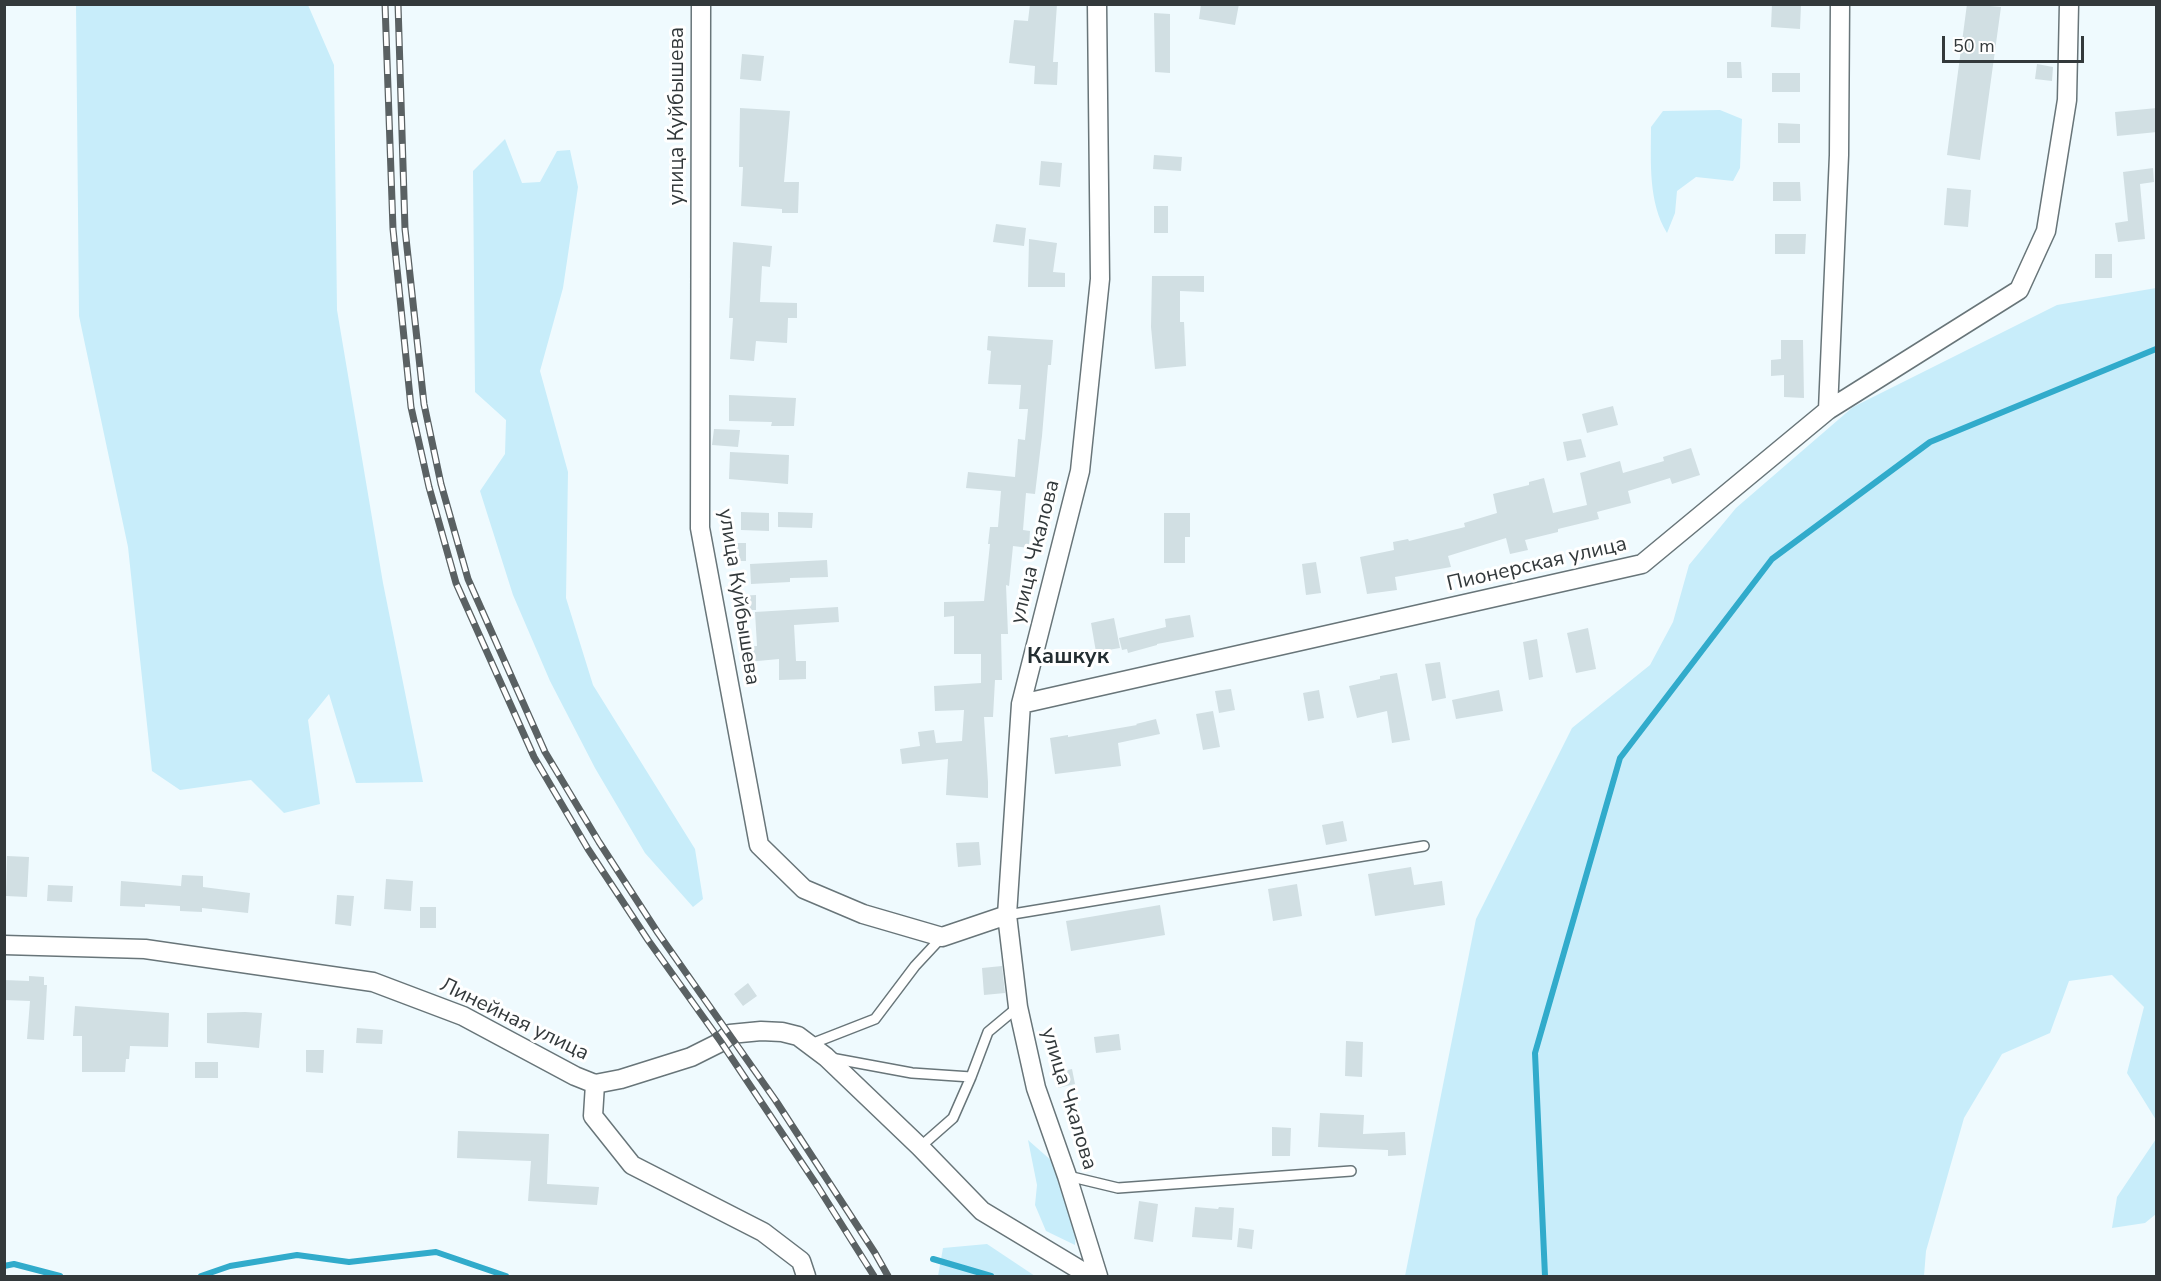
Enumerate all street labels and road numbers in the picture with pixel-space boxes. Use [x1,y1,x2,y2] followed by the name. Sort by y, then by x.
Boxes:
[665,27,691,205] street label: улица Куйбышева
[1006,478,1066,626] street label: улица Чкалова
[712,507,764,687] street label: улица Куйбышева
[1445,532,1629,598] street label: Пионерская улица
[435,973,593,1067] street label: Линейная улица
[1034,1025,1102,1173] street label: улица Чкалова

